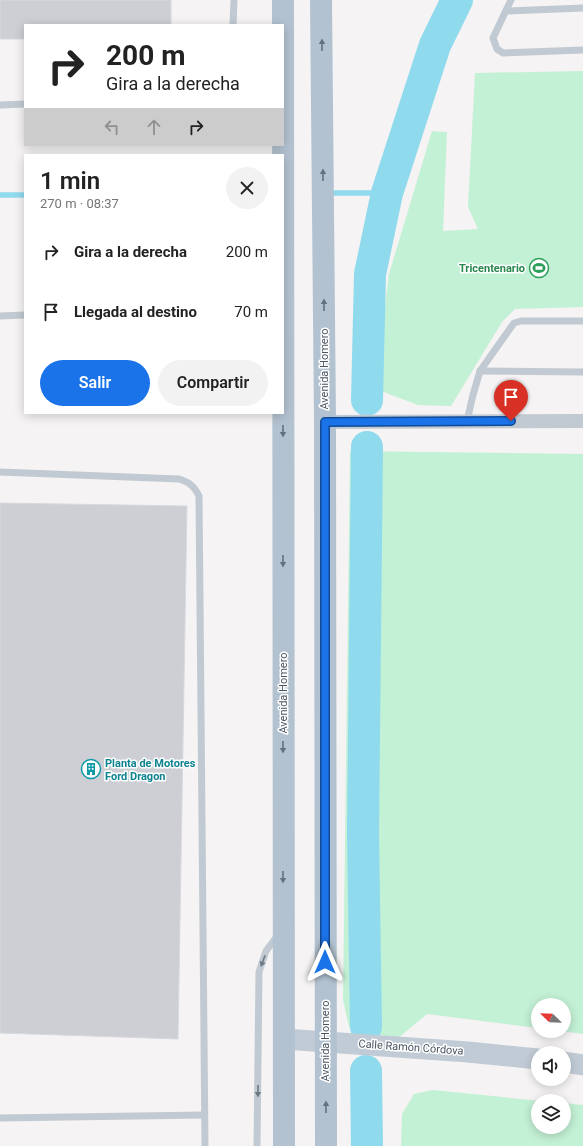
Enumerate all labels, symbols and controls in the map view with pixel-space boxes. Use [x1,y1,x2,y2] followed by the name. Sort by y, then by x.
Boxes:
[319,38,325,51] one-way arrow
[106,39,185,72] text: 200 m
[40,40,92,92] icon: right
[106,73,240,94] text: Gira a la derecha
[101,116,123,138] icon: left
[143,116,165,138] icon: ahead
[185,116,207,138] icon: right
[40,167,100,195] text: 1 min
[226,167,268,209] button: close
[320,168,326,181] one-way arrow
[40,196,119,211] text: 270 m · 08:37
[40,241,62,263] icon: right
[74,243,187,261] text: Gira a la derecha
[226,243,268,261] text: 200 m
[528,257,550,279] sports icon: Tricentenario
[459,262,525,275] place label: Tricentenario
[321,298,327,311] one-way arrow
[40,301,62,323] icon: arrive
[74,303,197,321] text: Llegada al destino
[234,303,268,321] text: 70 m
[318,328,331,410] street label: Avenida Homero
[40,360,150,406] button: Salir
[158,360,268,406] button: Compartir
[494,380,528,421] pin
[500,386,522,408] icon: arrive
[280,425,286,438] one-way arrow
[280,555,286,568] one-way arrow
[277,652,290,734] street label: Avenida Homero
[280,741,286,754] one-way arrow
[105,757,196,783] place label: Planta de Motores Ford Dragon
[80,758,102,780] building icon: Planta de Motores Ford Dragon
[280,871,286,884] one-way arrow
[304,941,346,983] position arrow
[259,956,265,968] one-way arrow
[531,998,571,1038] north arrow
[531,998,571,1134] map controls
[319,1000,332,1082] street label: Avenida Homero
[358,1037,464,1058] street label: Calle Ramón Córdova
[531,1046,571,1086] button: sound
[255,1085,261,1098] one-way arrow
[531,1094,571,1134] button: layers
[322,1101,329,1113] one-way arrow

